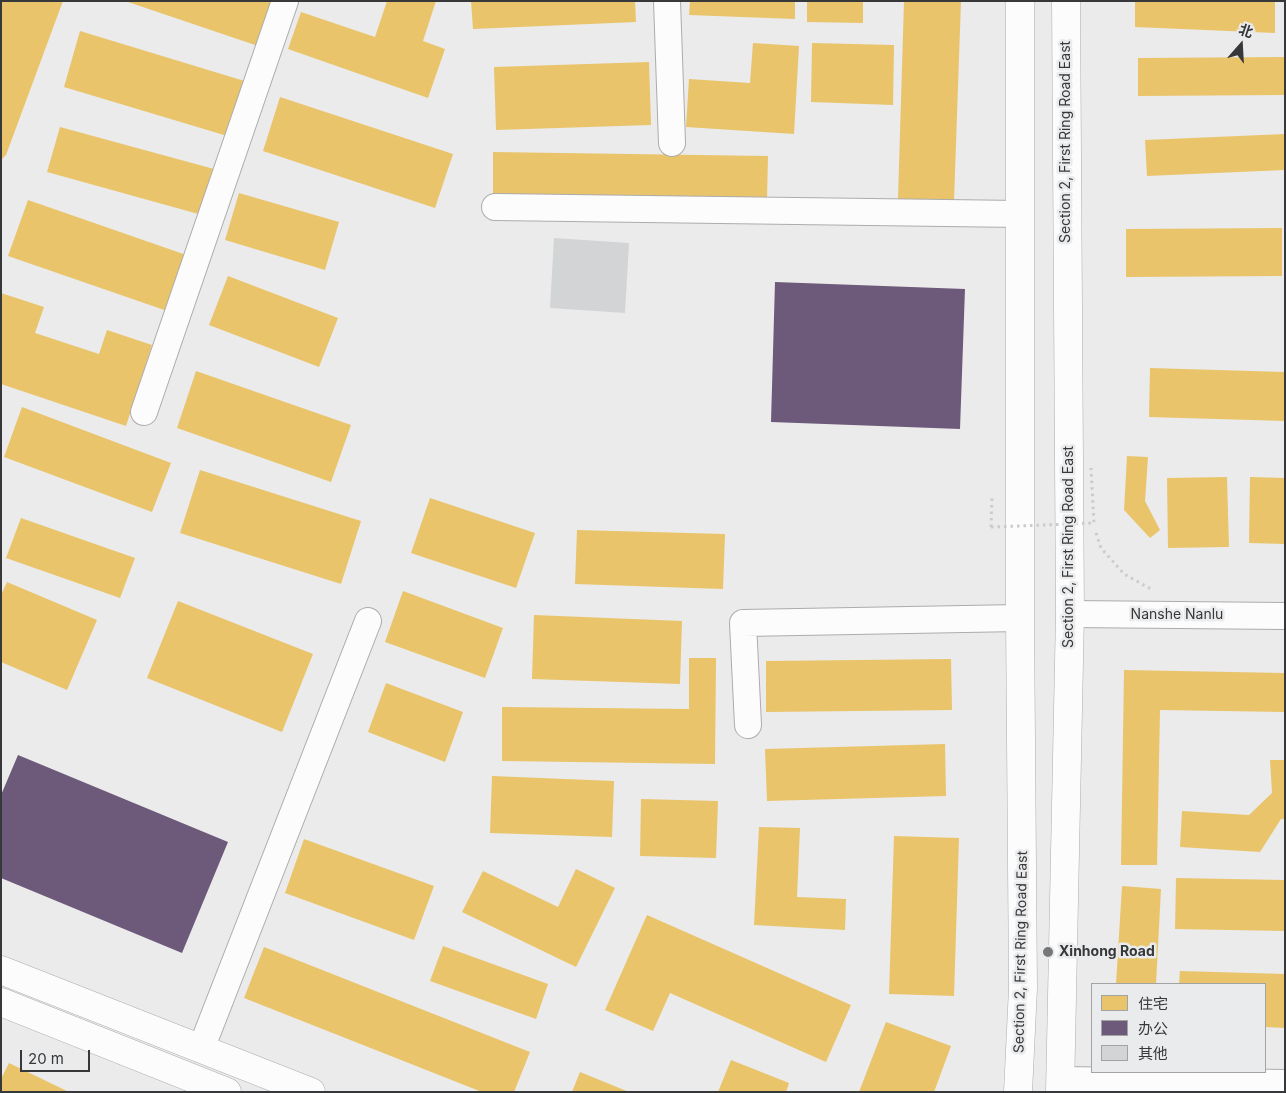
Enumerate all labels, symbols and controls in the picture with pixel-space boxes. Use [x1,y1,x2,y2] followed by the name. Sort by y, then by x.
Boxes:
[1216,20,1266,70] north arrow
[1237,20,1255,41] text: 北
[1058,41,1074,243] street label: Section 2, First Ring Road East
[1061,446,1077,648] street label: Section 2, First Ring Road East
[1131,607,1223,623] street label: Nanshe Nanlu
[1011,851,1031,1053] street label: Section 2, First Ring Road East
[1059,944,1155,960] place label: Xinhong Road
[1041,945,1055,959] marker: Xinhong Road
[1091,983,1266,1073] legend
[1138,994,1168,1013] text: 住宅
[1138,1019,1168,1038] text: 办公
[22,1040,92,1072] scale bar
[1138,1044,1168,1063] text: 其他
[28,1049,64,1068] text: 20 m

